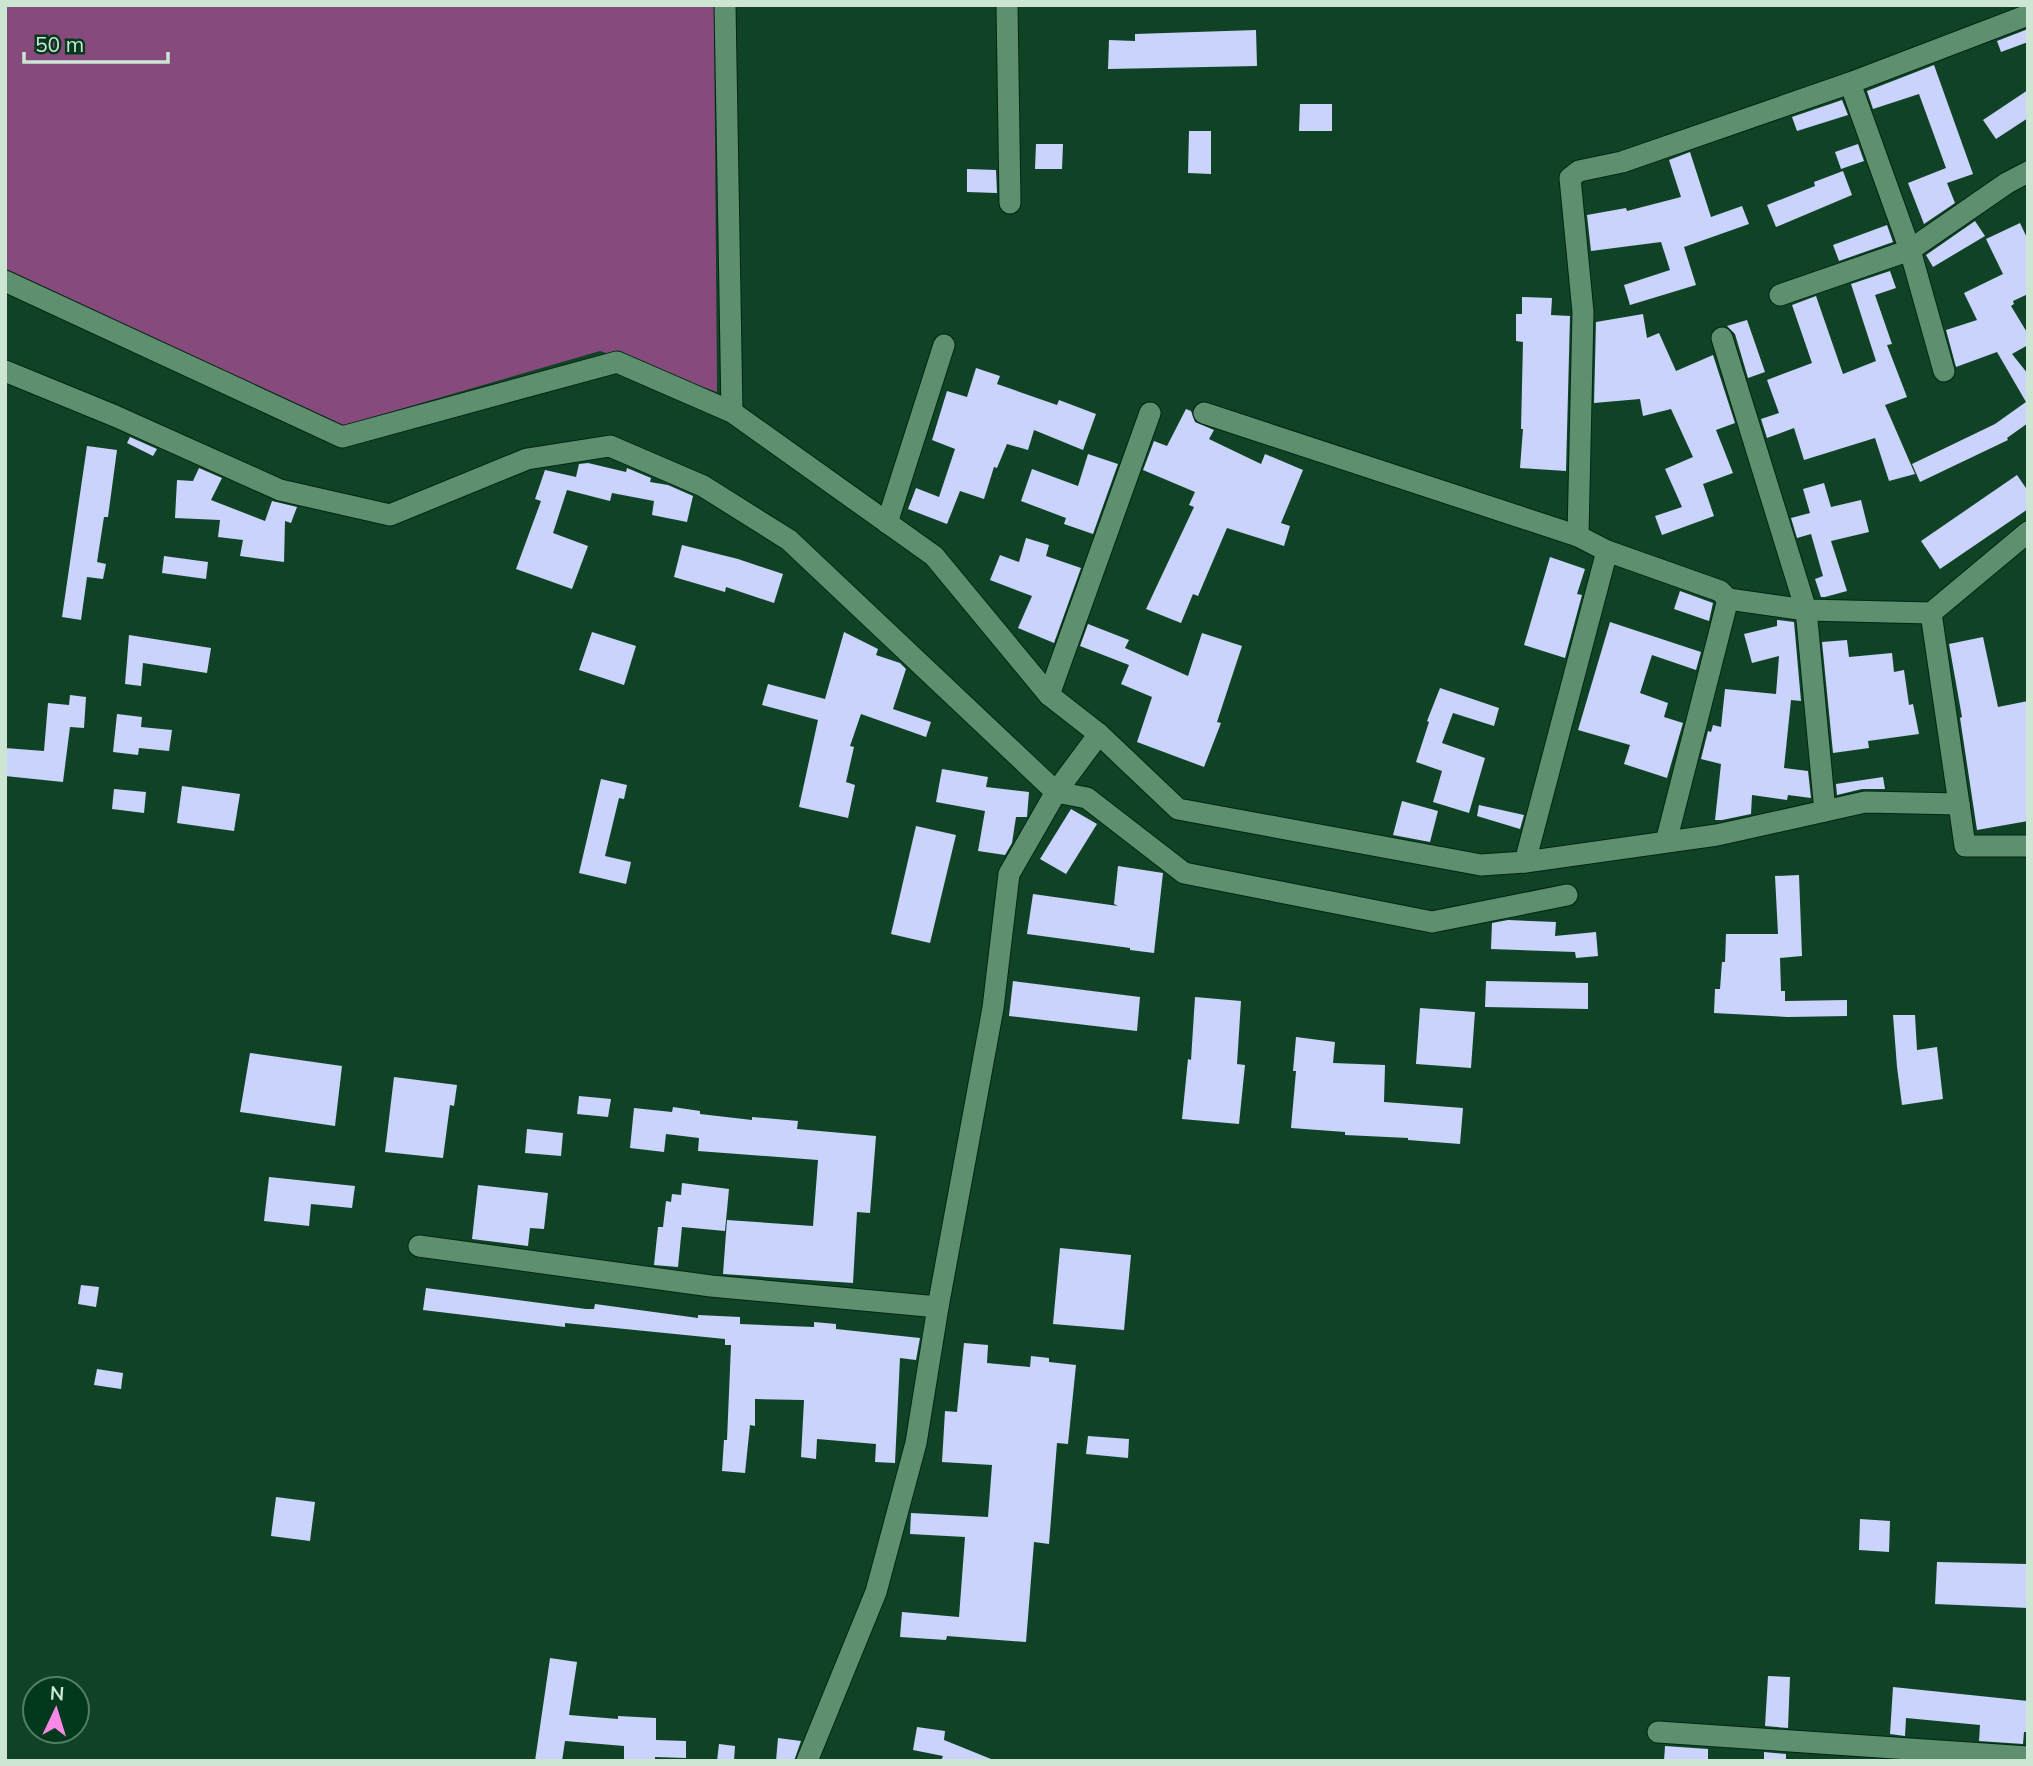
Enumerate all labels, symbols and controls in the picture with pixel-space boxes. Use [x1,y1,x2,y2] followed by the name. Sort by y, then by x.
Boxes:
[24,21,168,65] scale bar
[35,31,84,57] text: 50 m
[21,1675,91,1745] north arrow
[49,1681,65,1706] text: N

